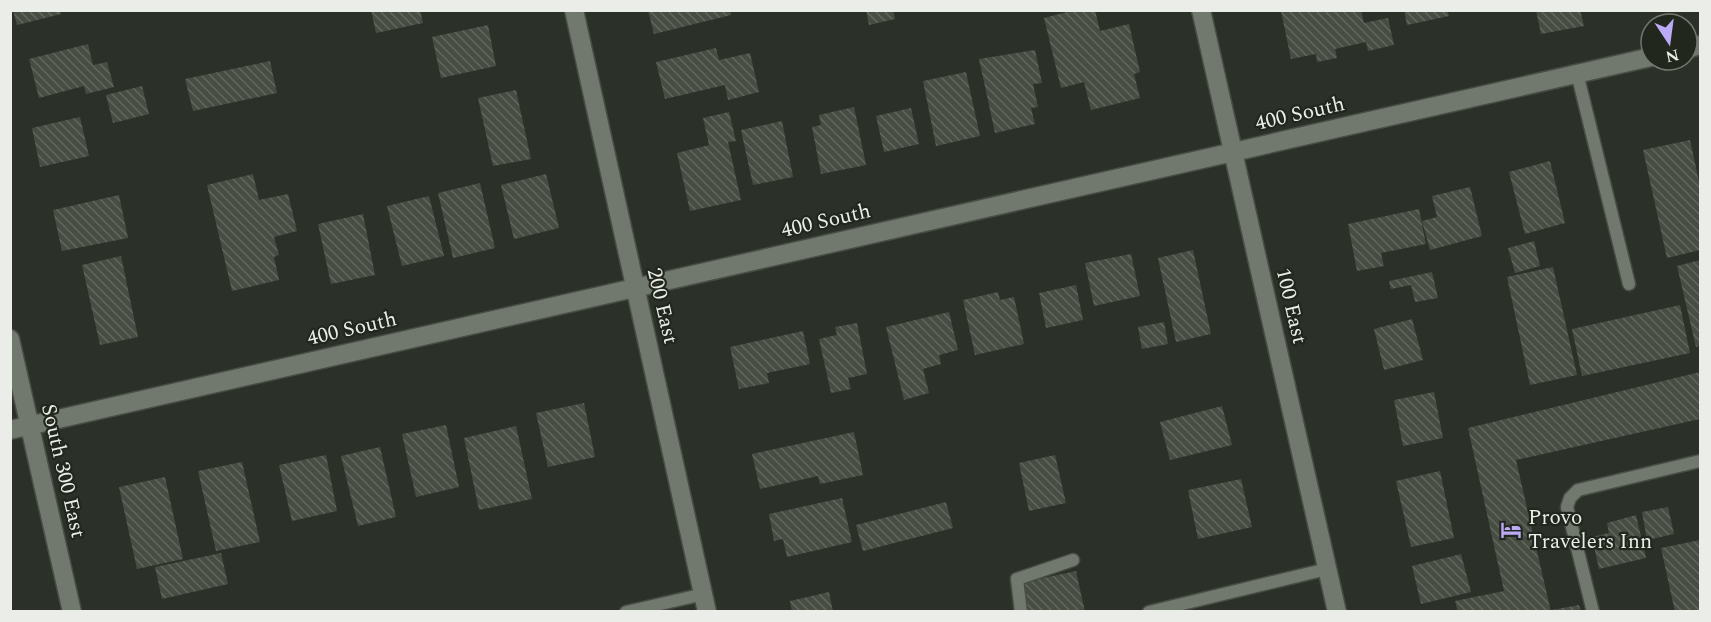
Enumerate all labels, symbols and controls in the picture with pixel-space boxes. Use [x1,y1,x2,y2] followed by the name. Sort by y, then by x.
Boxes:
[1639,12,1699,72] north arrow
[1663,42,1681,69] text: N
[1252,88,1348,140] street label: 400 South
[778,195,874,247] street label: 400 South
[638,265,686,347] street label: 200 East
[1267,265,1315,347] street label: 100 East
[304,303,400,355] street label: 400 South
[32,401,94,541] street label: South 300 East
[1528,502,1652,558] place label: Provo Travelers Inn
[1499,518,1523,542] hotel icon: Provo Travelers Inn

